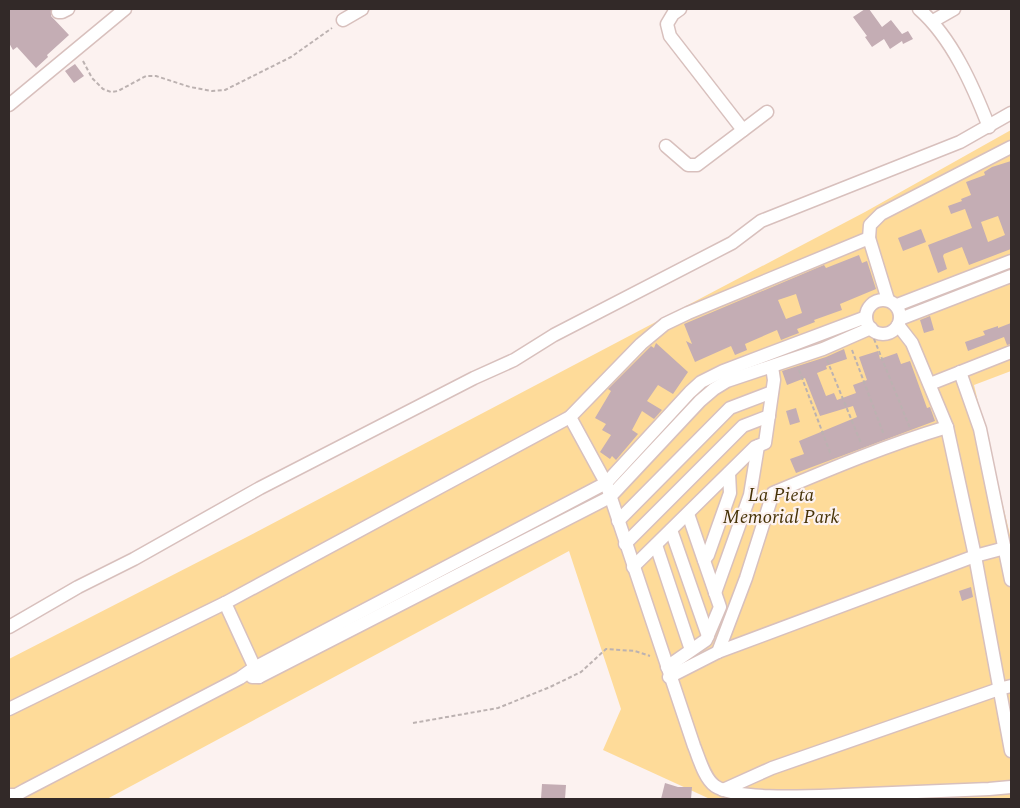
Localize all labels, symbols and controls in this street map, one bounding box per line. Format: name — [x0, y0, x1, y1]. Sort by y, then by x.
park label: La Pieta Memorial Park — [723, 481, 840, 532]

